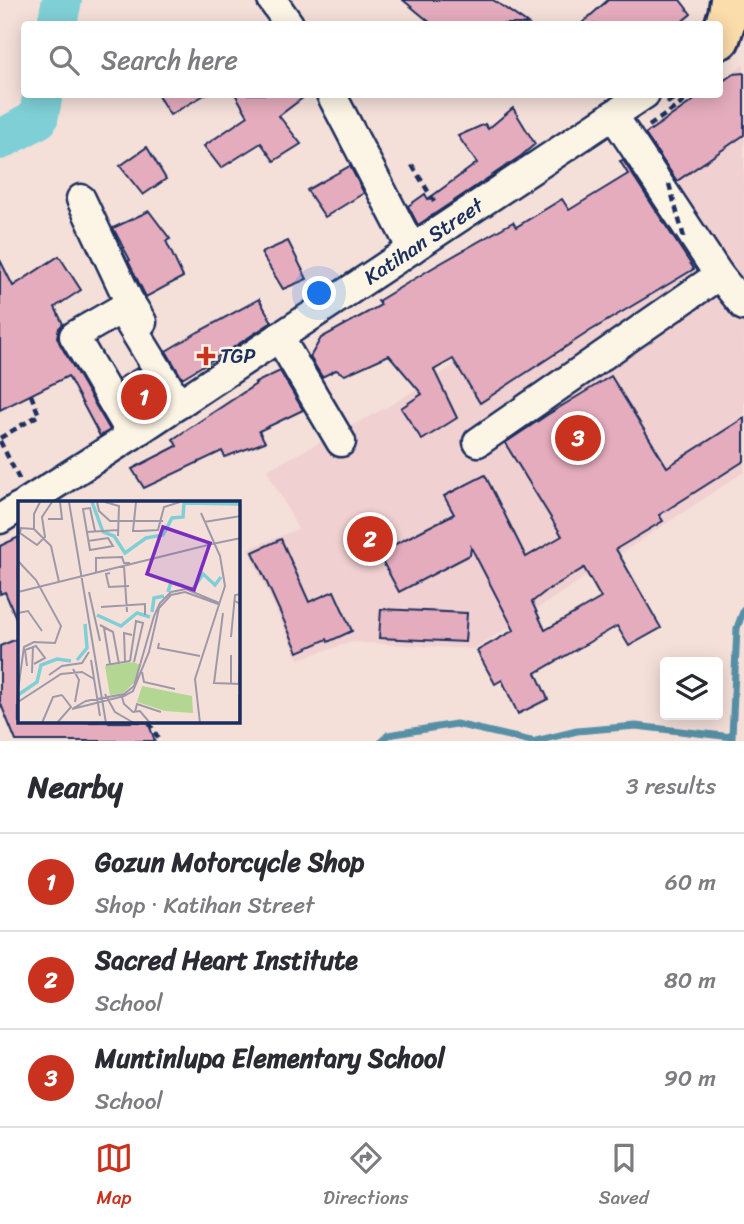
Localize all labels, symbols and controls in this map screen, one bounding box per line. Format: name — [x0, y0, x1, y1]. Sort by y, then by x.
search box — [21, 21, 723, 98]
text: Search here — [101, 37, 238, 83]
icon: search — [45, 41, 83, 79]
street label: Katihan Street — [356, 186, 493, 295]
your location — [302, 276, 336, 310]
place label: TGP — [220, 337, 256, 375]
marker: TGP — [198, 348, 214, 364]
pin: 1 — [121, 371, 167, 423]
pin: 3 — [555, 412, 601, 464]
inset map — [18, 501, 240, 724]
pin: 2 — [347, 513, 393, 565]
map controls — [660, 657, 723, 720]
button: layers — [660, 657, 723, 720]
text: Nearby — [28, 760, 123, 814]
text: 3 results — [626, 766, 716, 807]
text: Gozun Motorcycle Shop — [95, 839, 364, 885]
text: 1 — [46, 862, 56, 903]
text: 60 m — [665, 862, 716, 903]
text: Shop · Katihan Street — [95, 885, 314, 926]
text: Sacred Heart Institute — [95, 937, 358, 983]
text: 2 — [44, 960, 58, 1001]
text: 80 m — [664, 960, 716, 1001]
text: School — [95, 983, 163, 1024]
text: Muntinlupa Elementary School — [95, 1035, 445, 1081]
text: 3 — [45, 1058, 57, 1099]
text: 90 m — [664, 1058, 716, 1099]
text: School — [95, 1081, 163, 1122]
tab: Map — [95, 1139, 133, 1214]
tab: Directions — [323, 1139, 409, 1214]
tab: Saved — [599, 1139, 649, 1214]

